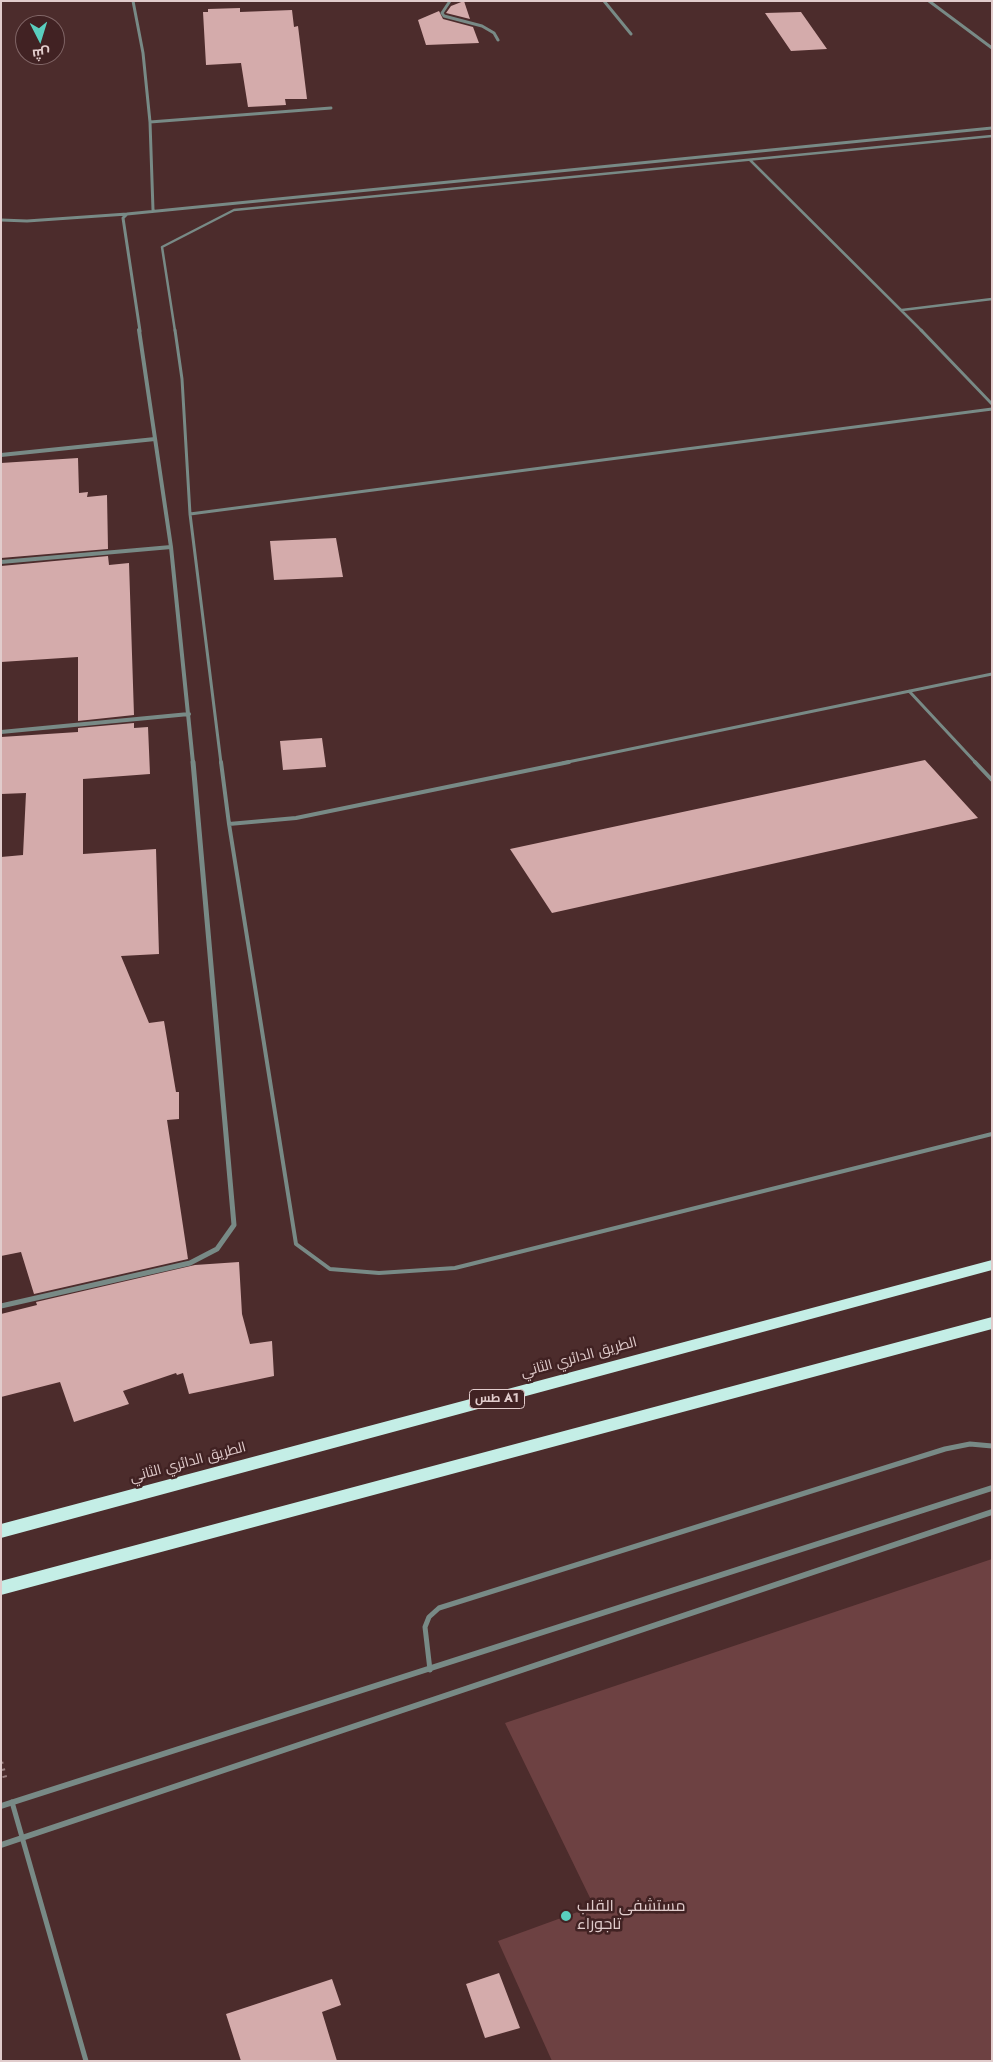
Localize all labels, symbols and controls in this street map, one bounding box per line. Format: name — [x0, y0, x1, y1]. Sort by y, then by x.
north arrow — [15, 15, 65, 65]
text: ش — [31, 43, 51, 65]
street label: الطريق الدائري الثاني — [519, 1334, 639, 1382]
road number: طس A1 — [470, 1390, 524, 1408]
street label: الطريق الدائري الثاني — [128, 1439, 248, 1487]
place label: مستشفى القلب تاجوراء — [577, 1897, 686, 1935]
marker: مستشفى القلب تاجوراء — [559, 1909, 573, 1923]

